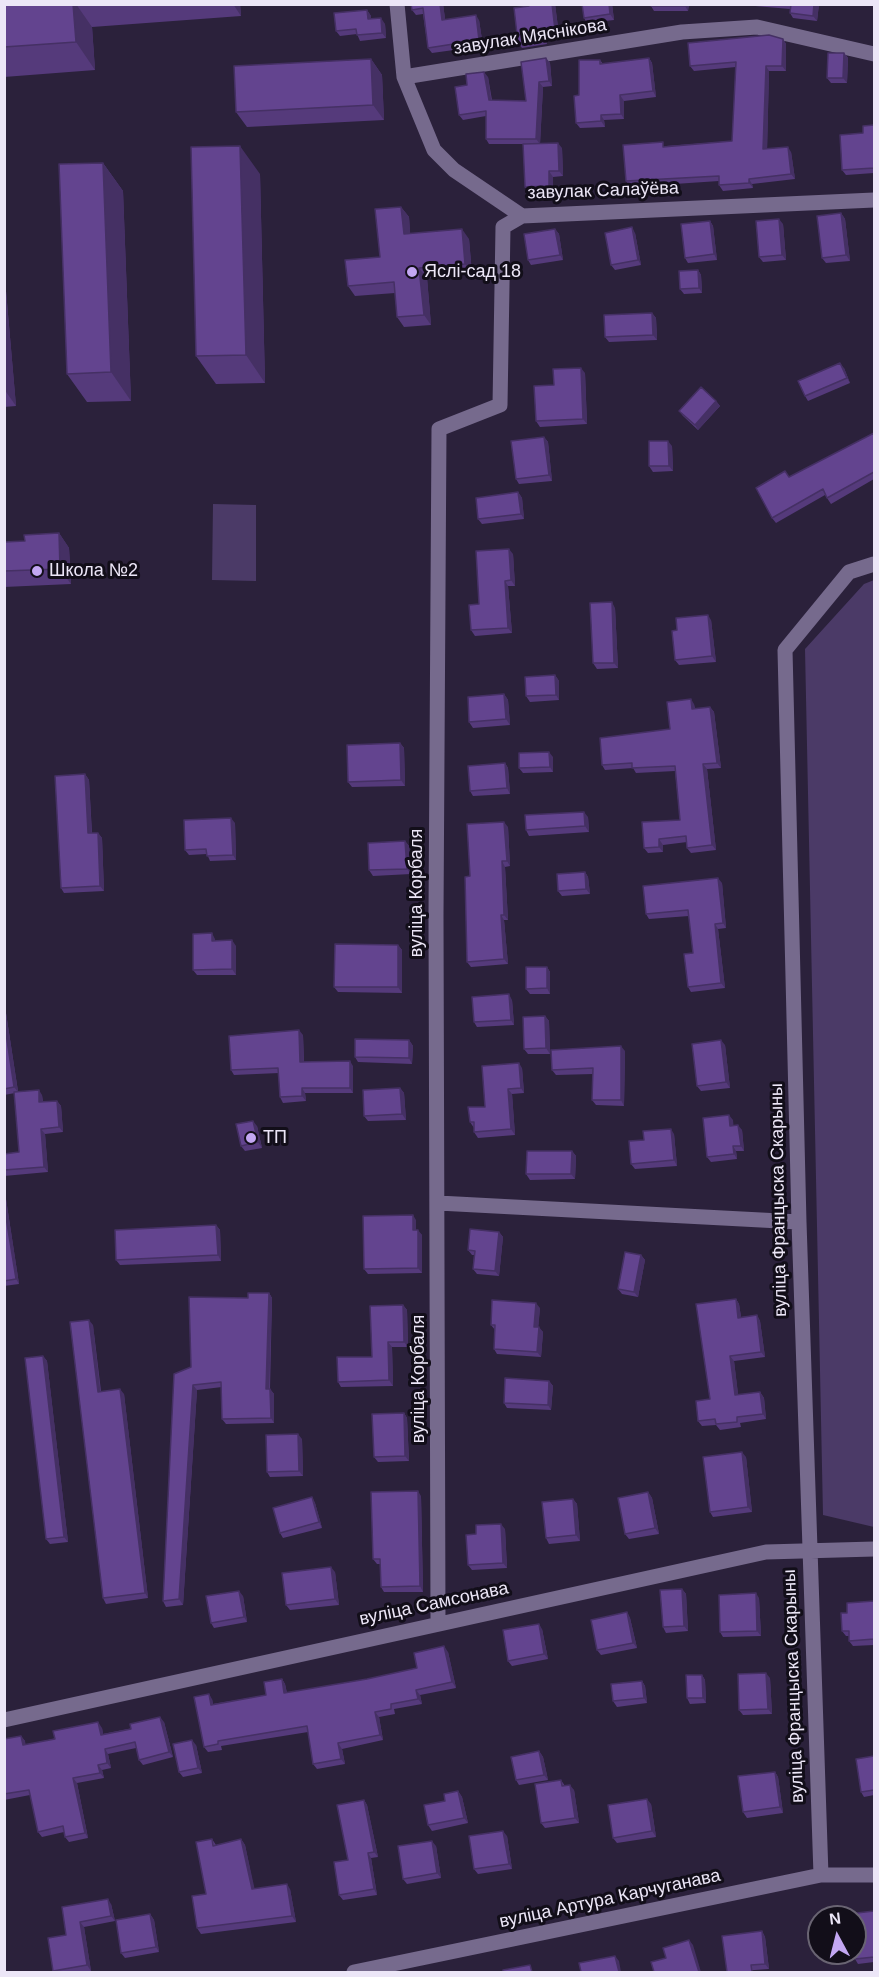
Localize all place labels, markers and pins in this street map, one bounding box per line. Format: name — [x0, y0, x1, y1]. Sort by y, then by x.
place label: Яслі-сад 18 — [424, 261, 521, 283]
marker: Яслі-сад 18 — [405, 265, 419, 279]
place label: Школа №2 — [49, 560, 138, 582]
marker: Школа №2 — [30, 564, 44, 578]
place label: ТП — [263, 1127, 287, 1149]
marker: ТП — [244, 1131, 258, 1145]

